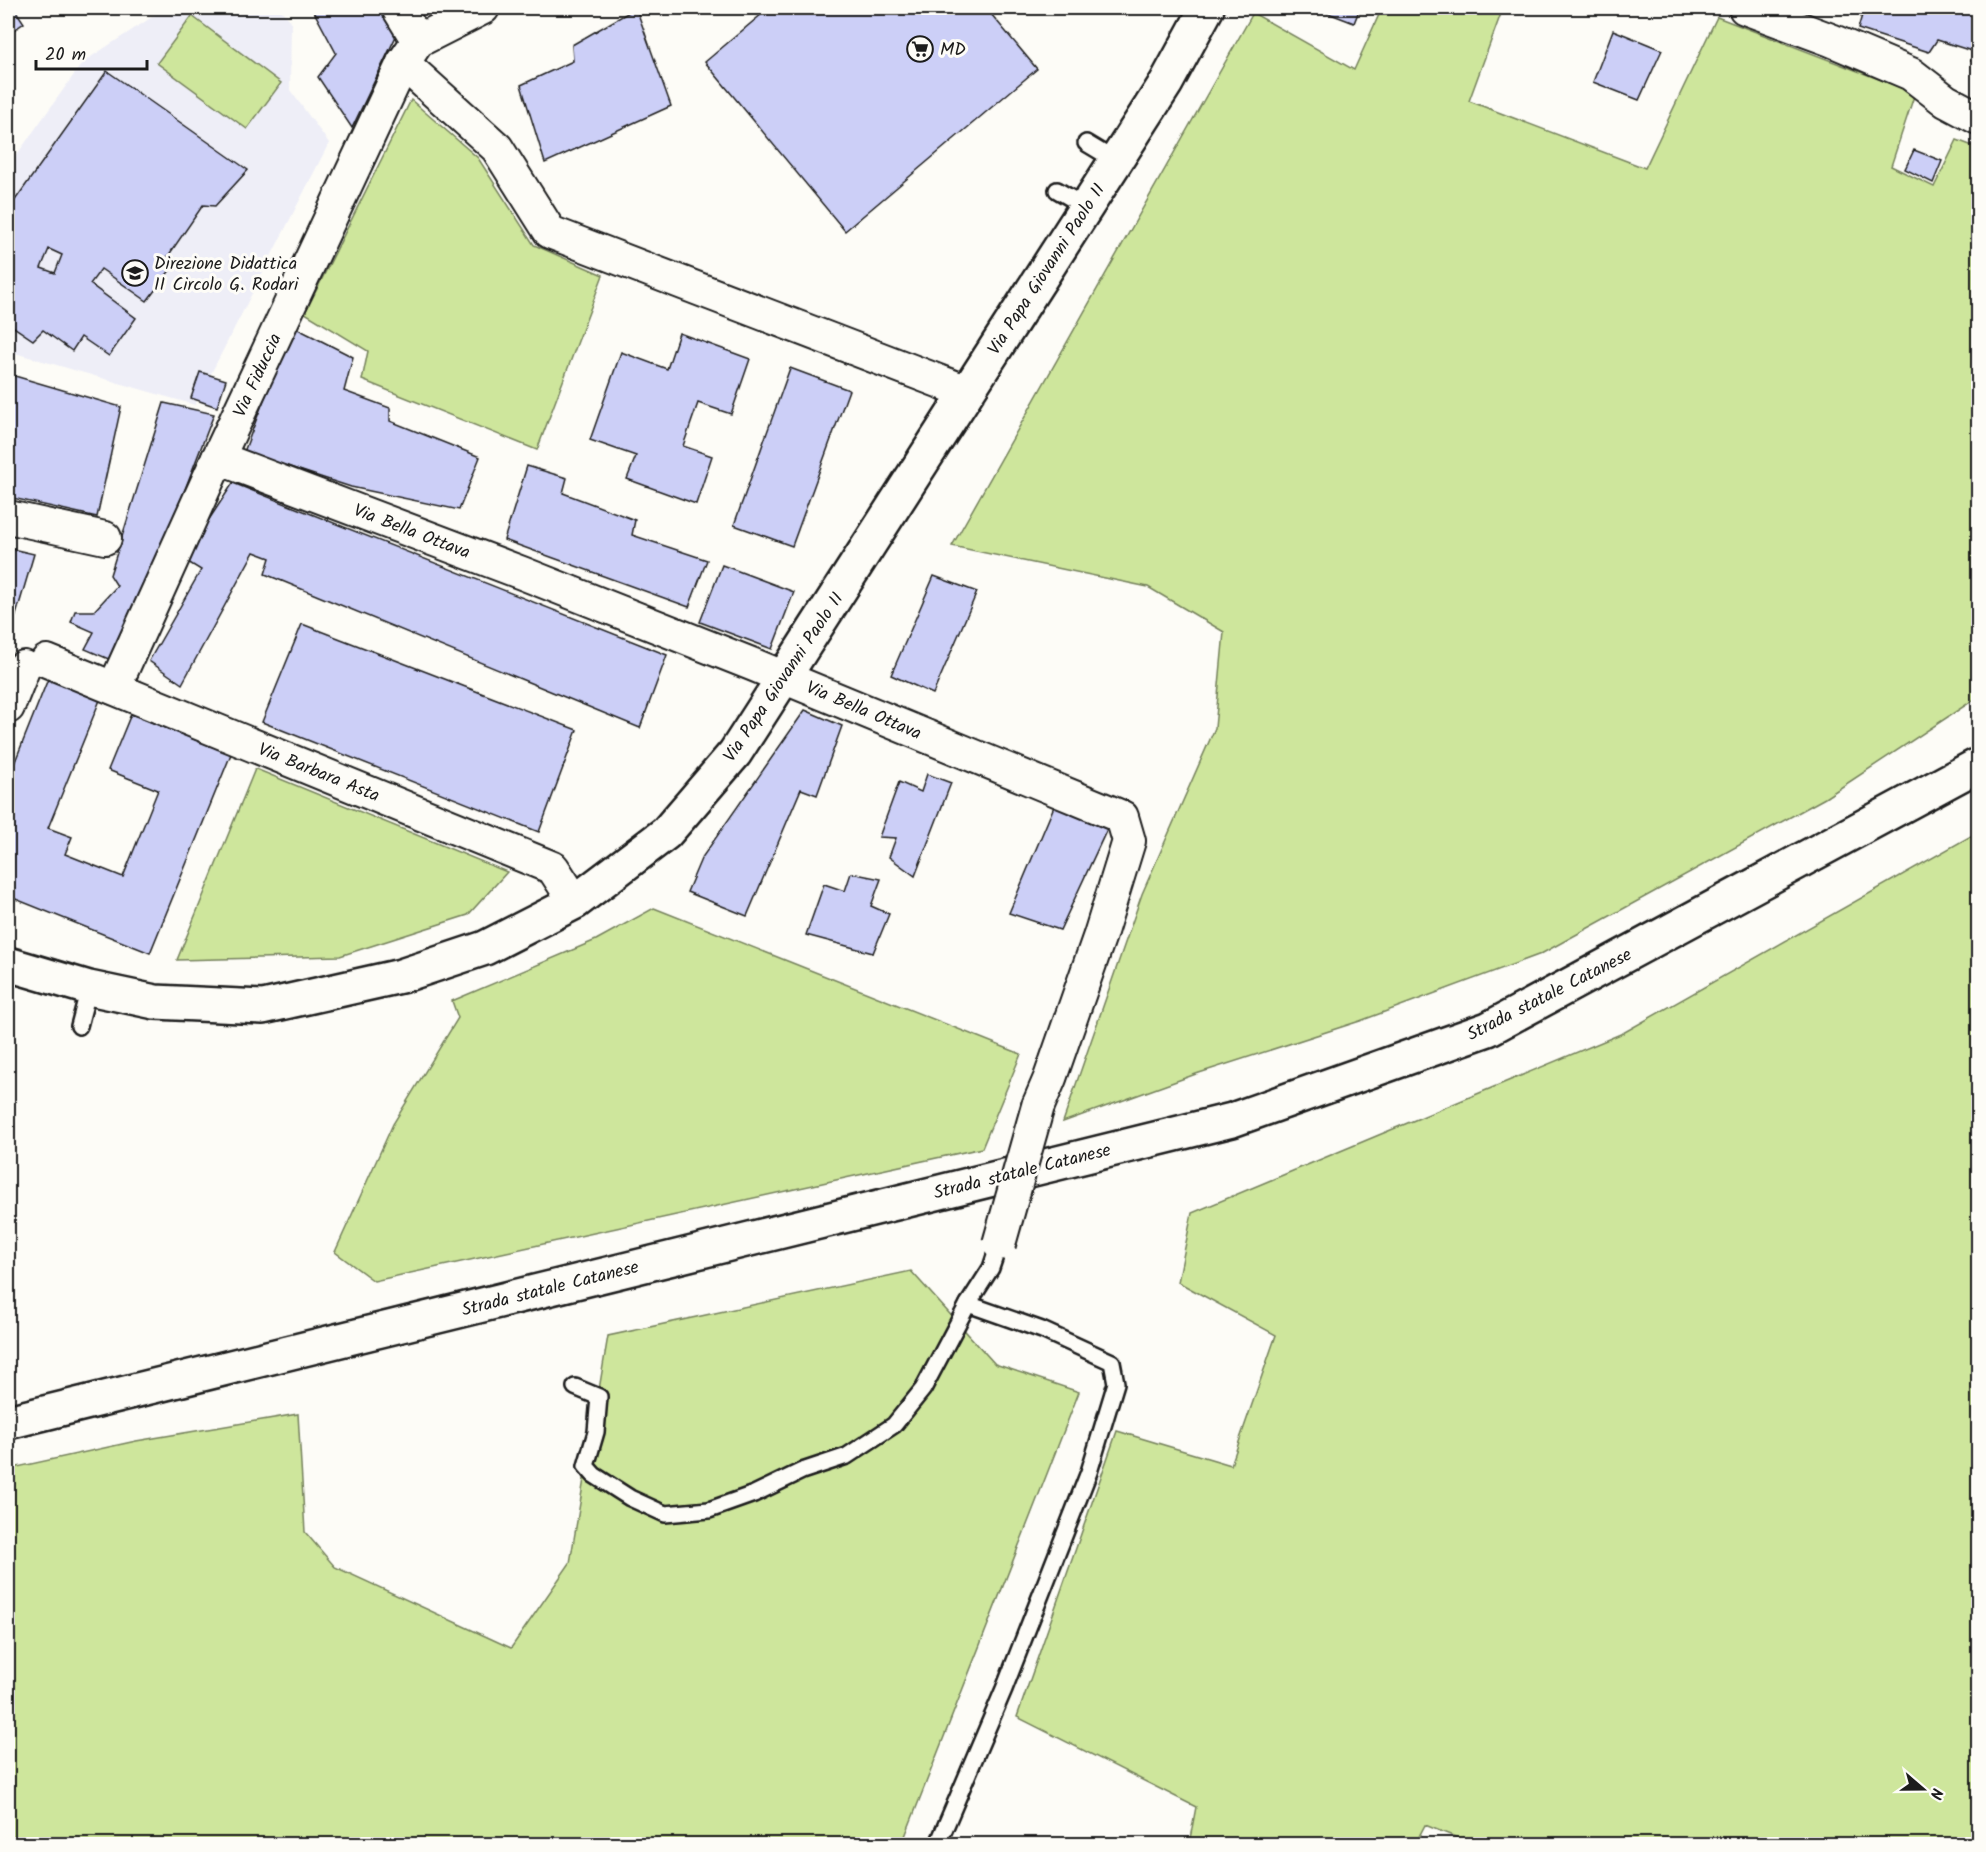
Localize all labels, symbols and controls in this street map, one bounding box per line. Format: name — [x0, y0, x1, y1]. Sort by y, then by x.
scale bar — [36, 33, 147, 71]
supermarket icon: MD — [905, 34, 935, 64]
place label: MD — [940, 36, 966, 65]
text: 20 m — [45, 41, 86, 70]
street label: Via Papa Giovanni Paolo II — [981, 178, 1114, 361]
place label: Direzione Didattica II Circolo G. Rodari — [154, 250, 299, 300]
school or university icon: Direzione Didattica II Circolo G. Rodari — [120, 258, 150, 288]
street label: Via Fiduccia — [226, 329, 290, 422]
street label: Via Bella Ottava — [349, 497, 474, 568]
street label: Via Papa Giovanni Paolo II — [716, 587, 852, 769]
street label: Via Bella Ottava — [801, 674, 926, 749]
street label: Via Barbara Asta — [253, 736, 384, 811]
street label: Strada statale Catanese — [1462, 941, 1637, 1050]
street label: Strada statale Catanese — [931, 1136, 1114, 1209]
street label: Strada statale Catanese — [459, 1253, 642, 1326]
north arrow — [1893, 1759, 1953, 1819]
text: N — [1922, 1785, 1949, 1803]

